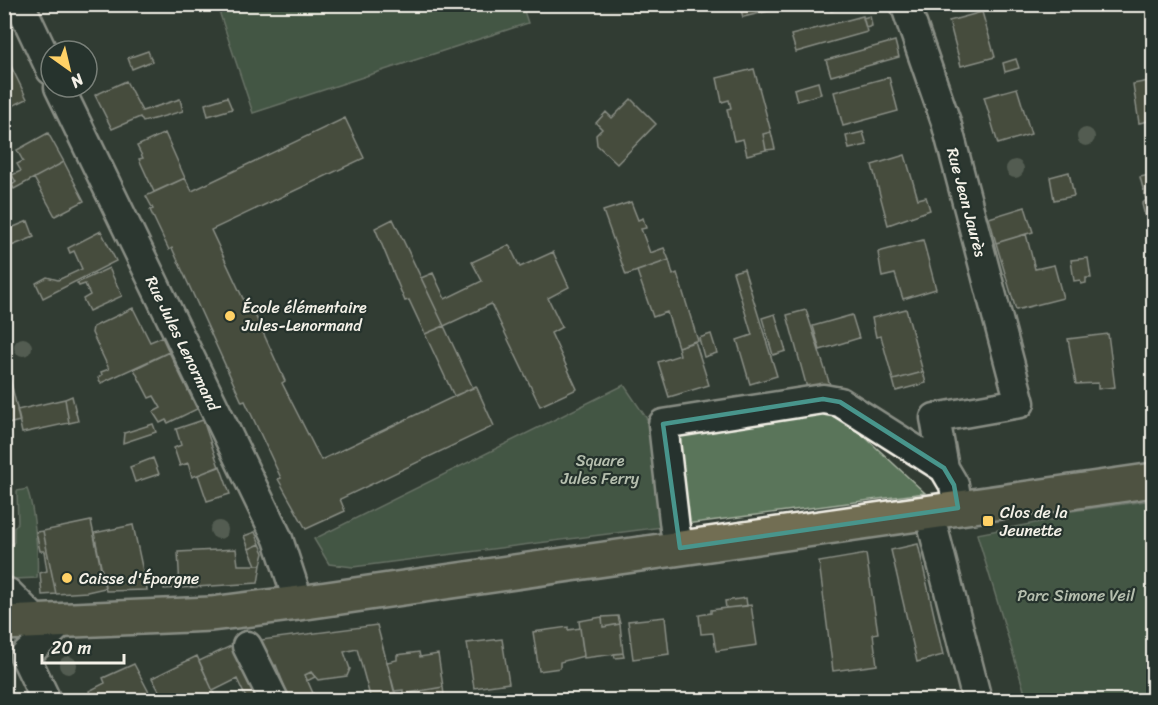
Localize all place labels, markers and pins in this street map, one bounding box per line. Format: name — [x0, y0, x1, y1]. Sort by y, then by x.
place label: École élémentaire Jules-Lenormand — [241, 293, 367, 340]
marker: École élémentaire Jules-Lenormand — [223, 309, 237, 323]
place label: Clos de la Jeunette — [999, 498, 1068, 545]
marker: Clos de la Jeunette — [981, 514, 995, 528]
place label: Caisse d'Épargne — [79, 564, 199, 593]
marker: Caisse d'Épargne — [60, 571, 74, 585]

